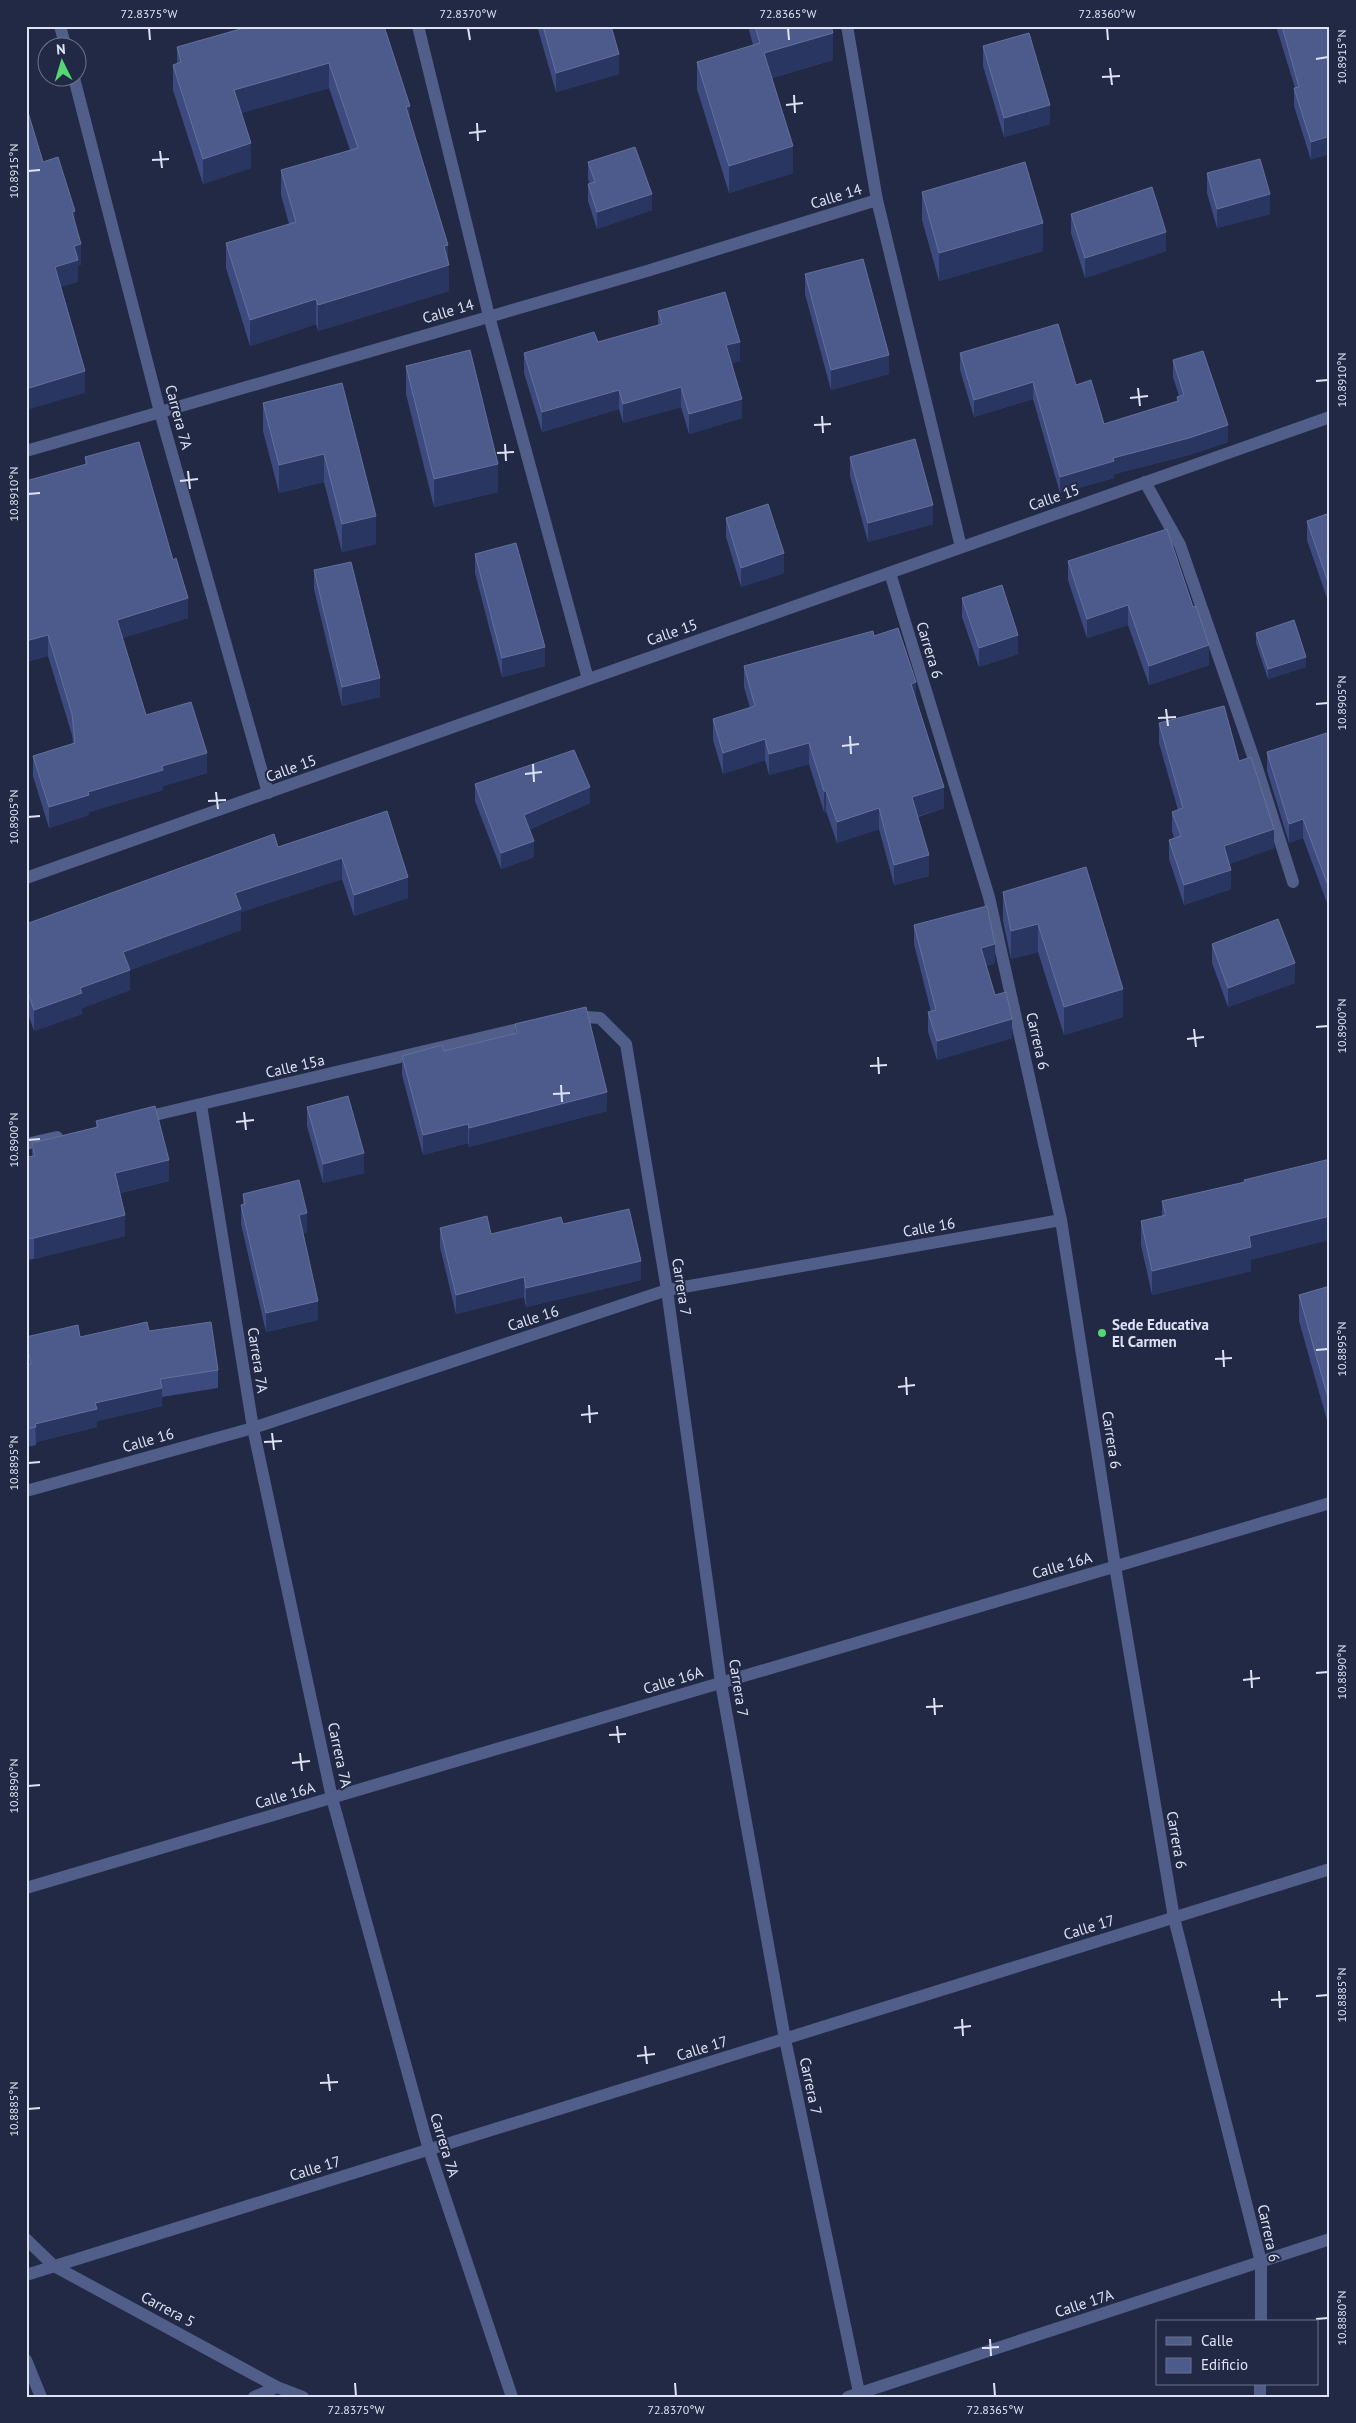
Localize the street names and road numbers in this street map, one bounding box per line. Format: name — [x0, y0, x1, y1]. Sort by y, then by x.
street label: Calle 14 — [808, 179, 864, 213]
street label: Calle 14 — [420, 295, 476, 327]
street label: Carrera 7A — [161, 383, 197, 452]
street label: Calle 15 — [1026, 479, 1082, 515]
street label: Calle 15 — [644, 614, 700, 650]
street label: Carrera 6 — [912, 619, 948, 681]
street label: Calle 15 — [263, 750, 319, 786]
street label: Carrera 6 — [1022, 1010, 1054, 1072]
street label: Calle 15a — [264, 1050, 326, 1082]
street label: Calle 16 — [901, 1213, 957, 1241]
street label: Carrera 7 — [668, 1257, 696, 1317]
street label: Calle 16 — [505, 1301, 561, 1335]
street label: Carrera 7A — [243, 1326, 273, 1394]
street label: Carrera 6 — [1098, 1410, 1126, 1470]
street label: Calle 16 — [120, 1424, 176, 1456]
street label: Calle 16A — [1030, 1547, 1094, 1583]
street label: Carrera 7 — [725, 1658, 753, 1718]
street label: Calle 16A — [641, 1662, 705, 1698]
street label: Carrera 7A — [324, 1721, 356, 1790]
street label: Calle 16A — [253, 1777, 317, 1813]
street label: Carrera 6 — [1163, 1810, 1191, 1870]
street label: Calle 17 — [1061, 1910, 1117, 1944]
street label: Calle 17 — [674, 2031, 730, 2065]
street label: Carrera 7 — [796, 2056, 826, 2116]
street label: Carrera 7A — [426, 2111, 464, 2180]
street label: Calle 17 — [287, 2151, 343, 2185]
street label: Carrera 6 — [1254, 2203, 1284, 2263]
street label: Calle 17A — [1052, 2285, 1116, 2321]
street label: Carrera 5 — [138, 2287, 198, 2331]

